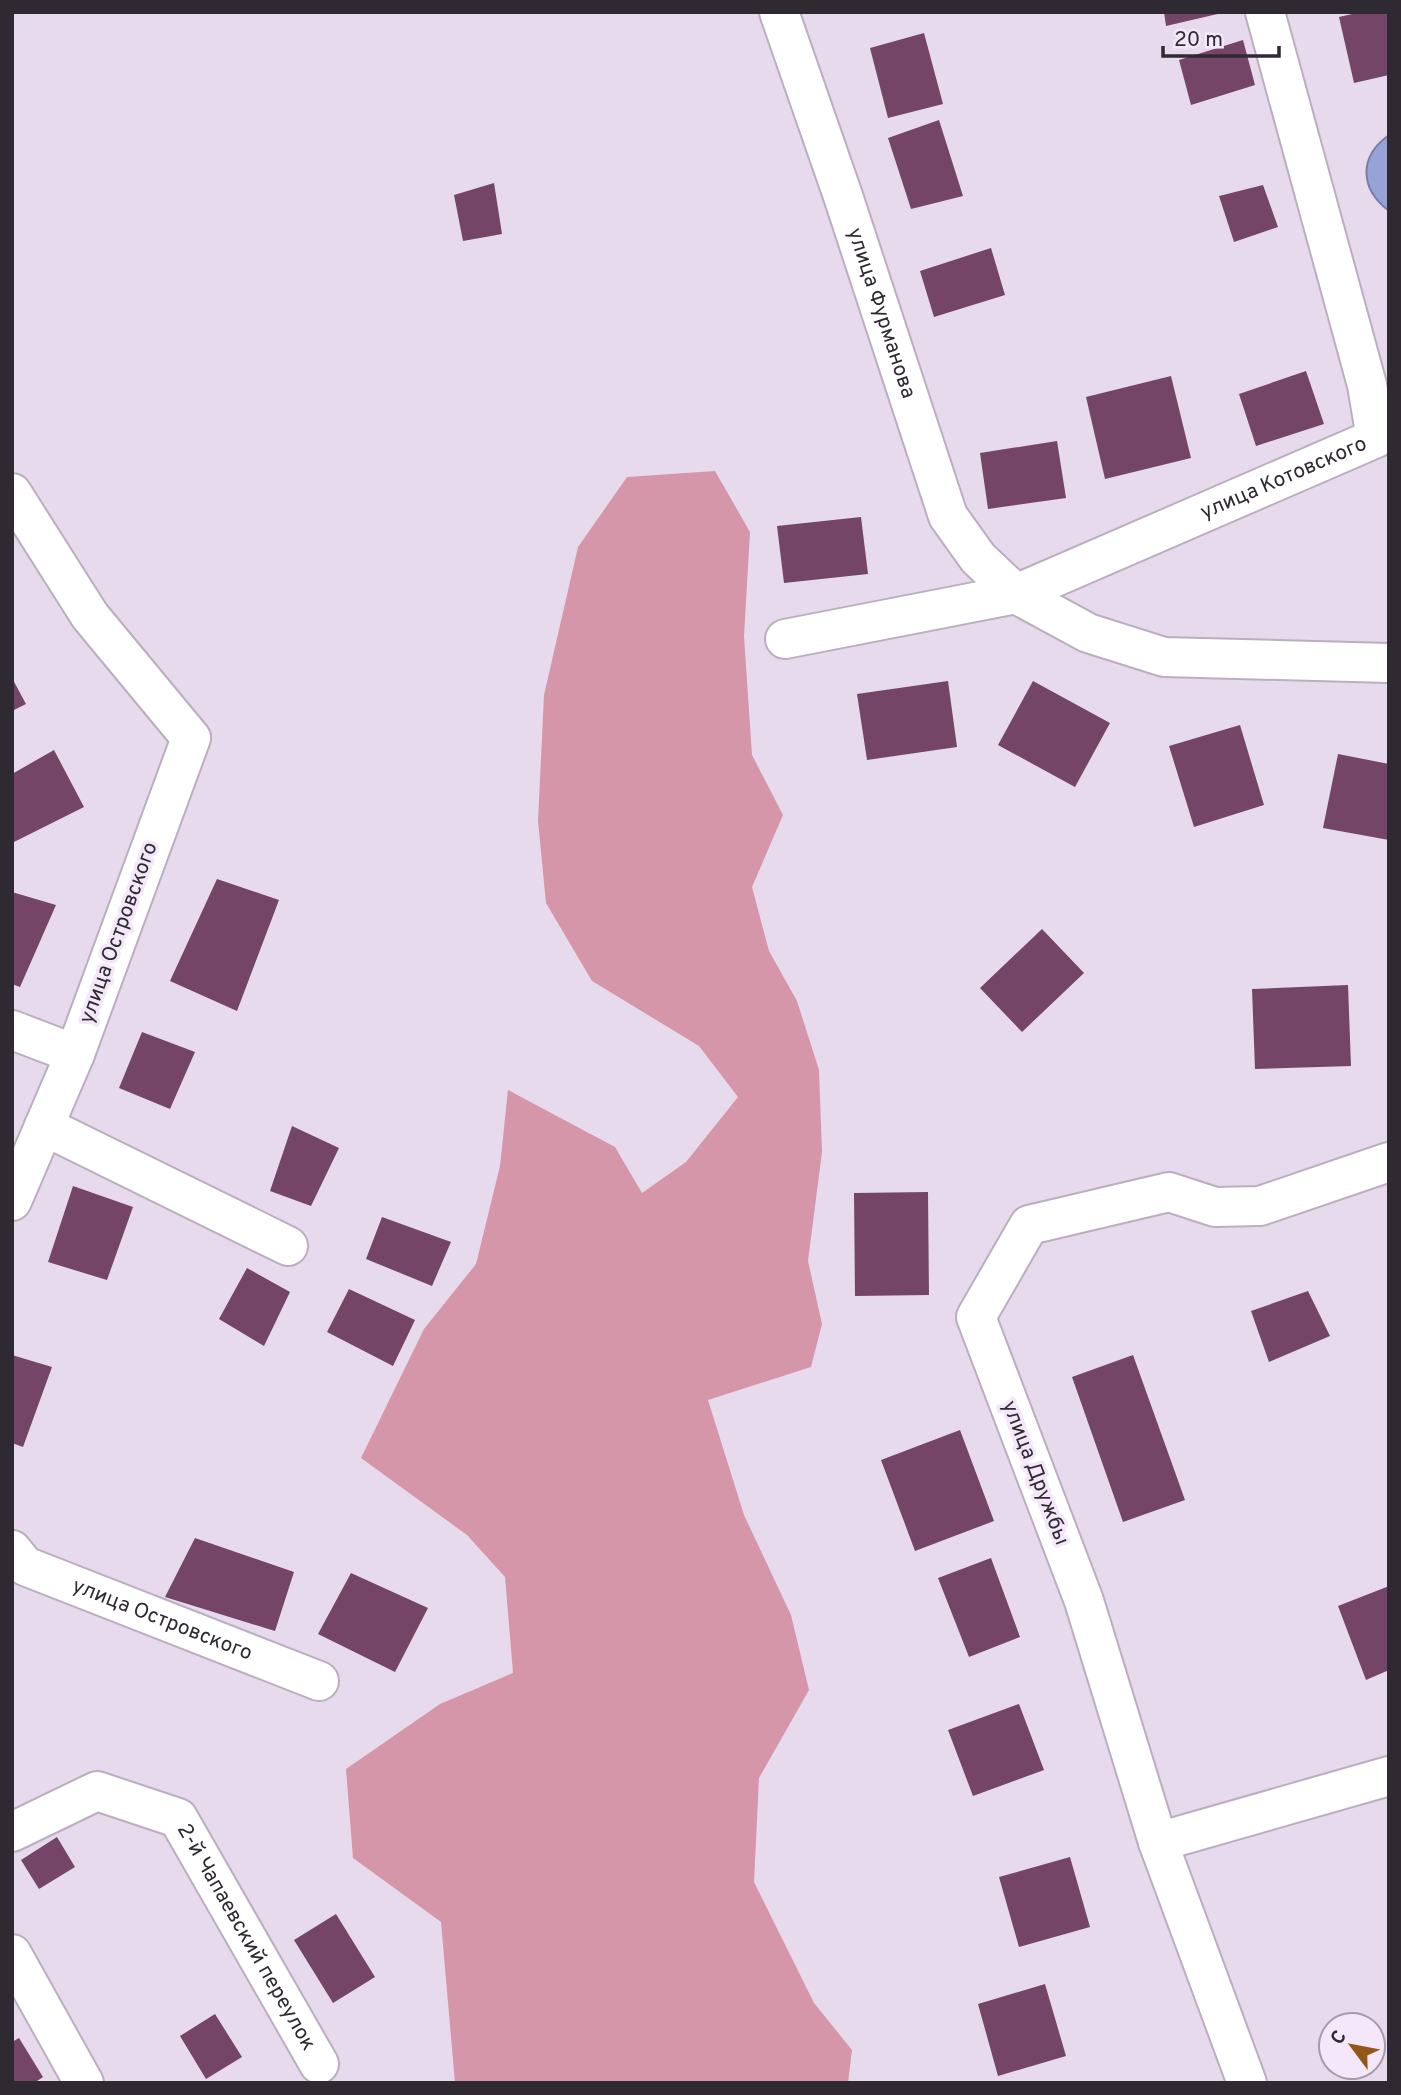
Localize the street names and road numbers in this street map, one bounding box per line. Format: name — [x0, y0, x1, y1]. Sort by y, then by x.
street label: улица Фурманова — [841, 224, 922, 402]
street label: улица Котовского — [1196, 430, 1371, 526]
street label: улица Островского — [74, 838, 164, 1028]
street label: улица Дружбы — [995, 1397, 1075, 1549]
street label: улица Островского — [68, 1572, 256, 1667]
street label: 2-й Чапаевский переулок — [171, 1819, 322, 2055]

